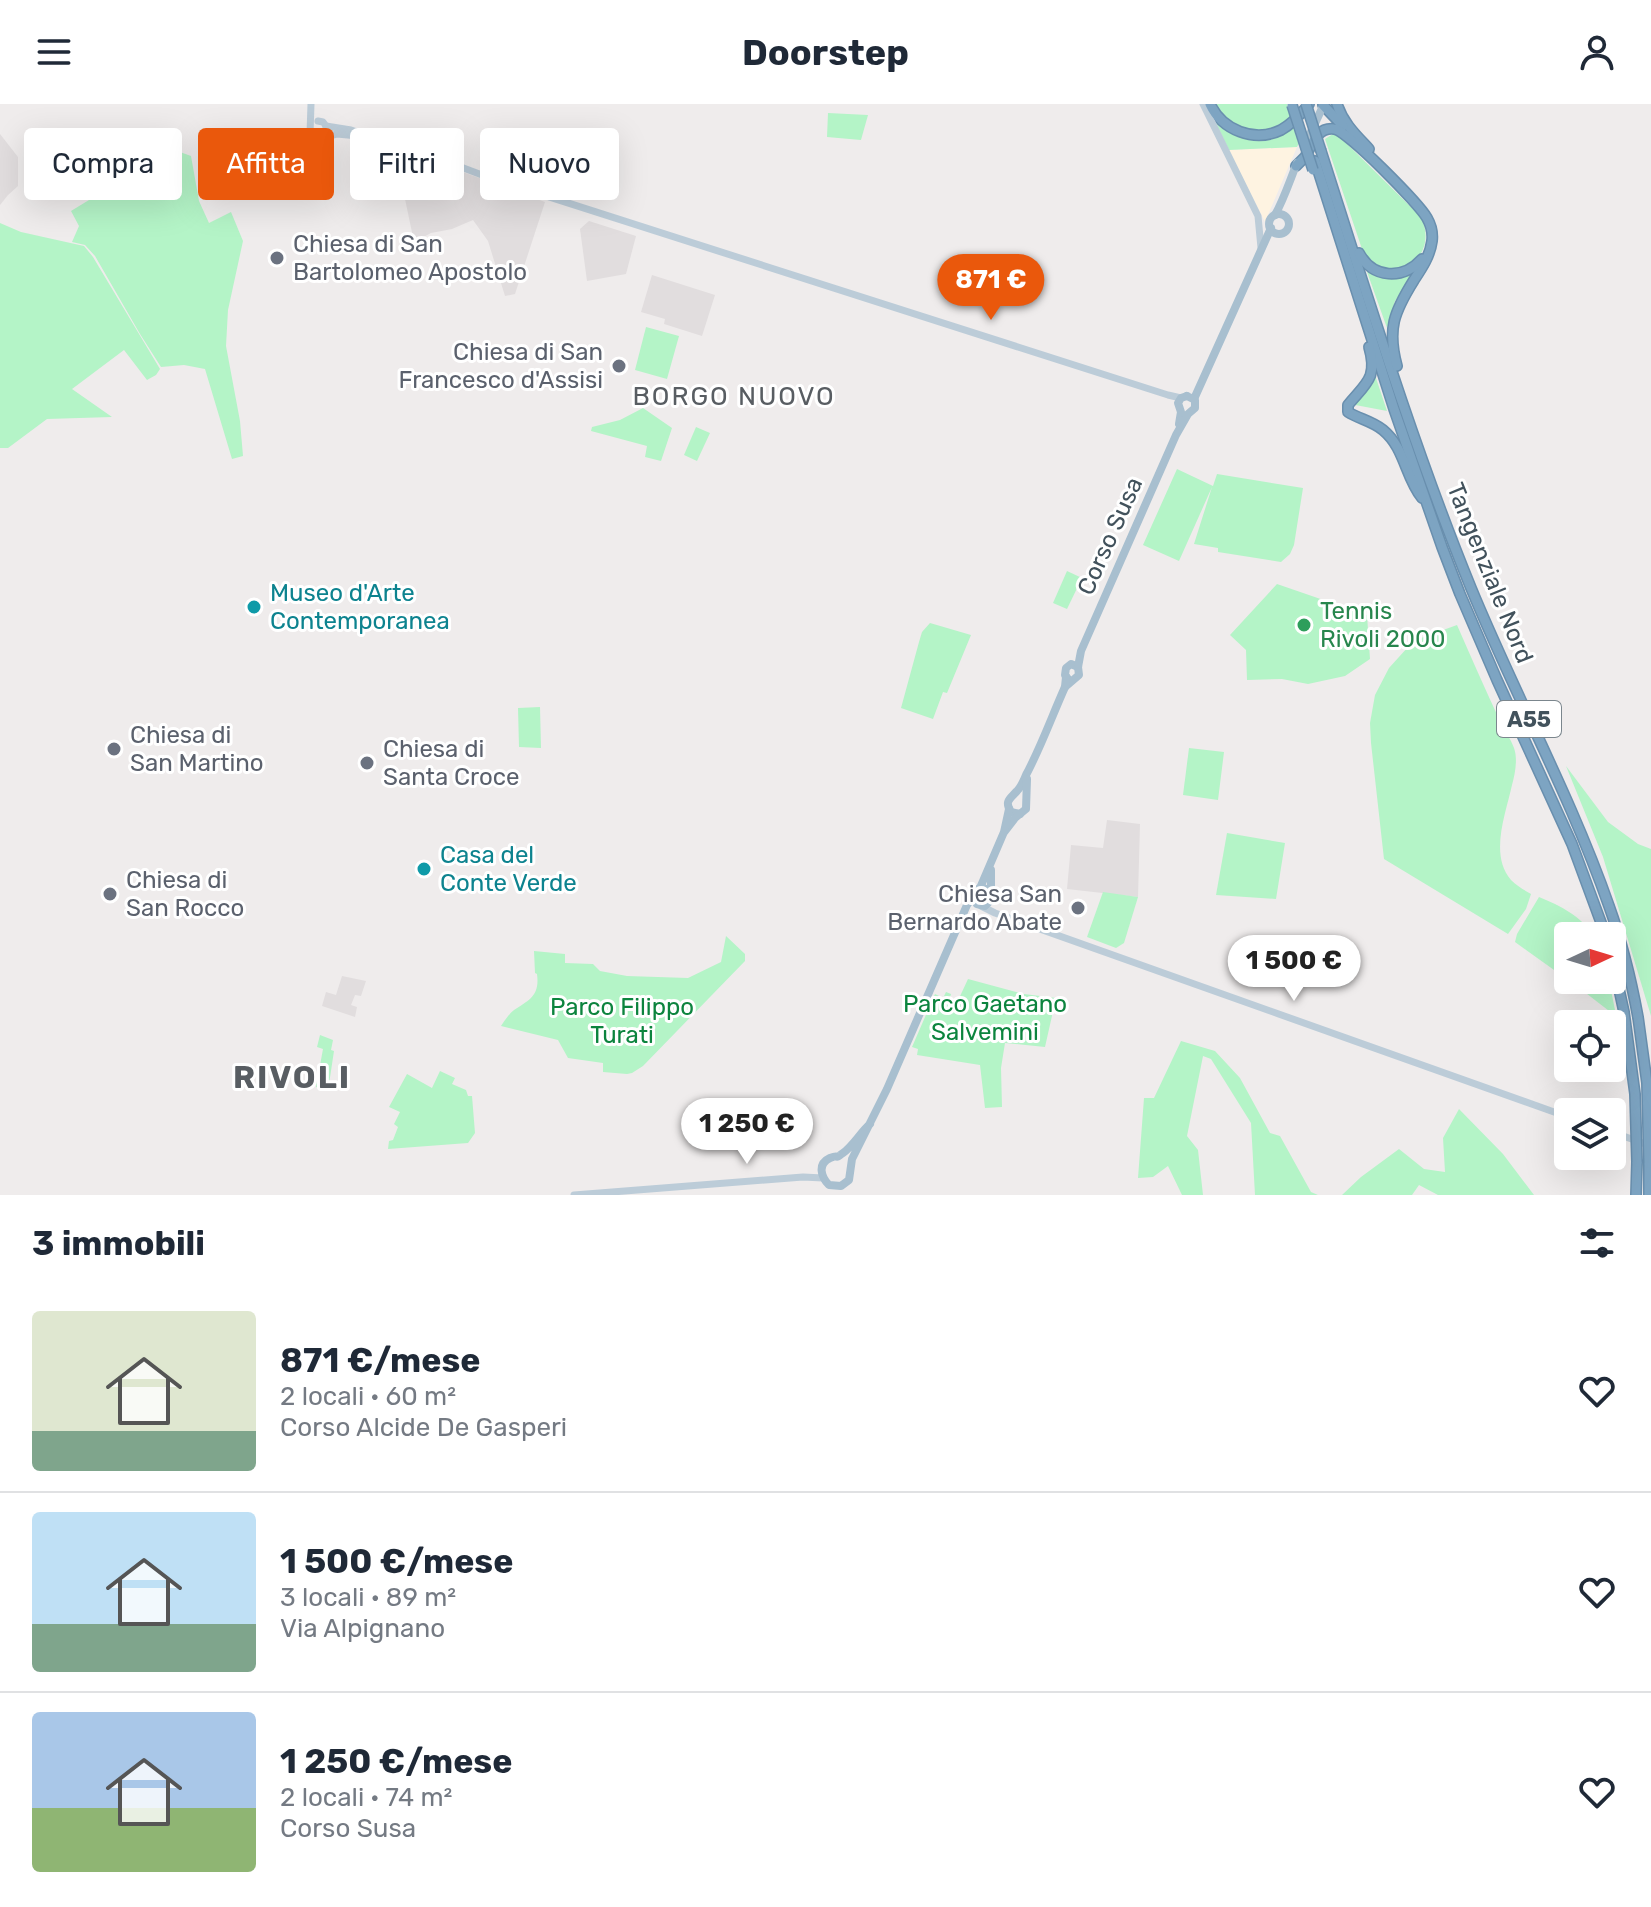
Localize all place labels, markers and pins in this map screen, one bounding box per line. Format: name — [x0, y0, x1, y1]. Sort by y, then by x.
place label: Chiesa di San Bartolomeo Apostolo — [293, 230, 527, 286]
marker: Chiesa di San Bartolomeo Apostolo — [268, 249, 286, 267]
pin: 871 € — [935, 254, 1047, 322]
place label: Chiesa di San Francesco d'Assisi — [398, 338, 603, 394]
marker: Chiesa di San Francesco d'Assisi — [610, 357, 628, 375]
place label: Museo d'Arte Contemporanea — [270, 579, 450, 635]
place label: Tennis Rivoli 2000 — [1320, 597, 1445, 653]
marker: Museo d'Arte Contemporanea — [245, 598, 263, 616]
marker: Tennis Rivoli 2000 — [1295, 616, 1313, 634]
place label: Chiesa di San Martino — [130, 721, 264, 777]
place label: Chiesa di Santa Croce — [383, 735, 519, 791]
marker: Chiesa di San Martino — [105, 740, 123, 758]
marker: Chiesa di Santa Croce — [358, 754, 376, 772]
place label: Casa del Conte Verde — [440, 841, 577, 897]
marker: Casa del Conte Verde — [415, 860, 433, 878]
place label: Chiesa di San Rocco — [126, 866, 244, 922]
place label: Chiesa San Bernardo Abate — [887, 880, 1062, 936]
marker: Chiesa di San Rocco — [101, 885, 119, 903]
marker: Chiesa San Bernardo Abate — [1069, 899, 1087, 917]
pin: 1 500 € — [1220, 935, 1368, 1003]
pin: 1 250 € — [673, 1098, 821, 1166]

